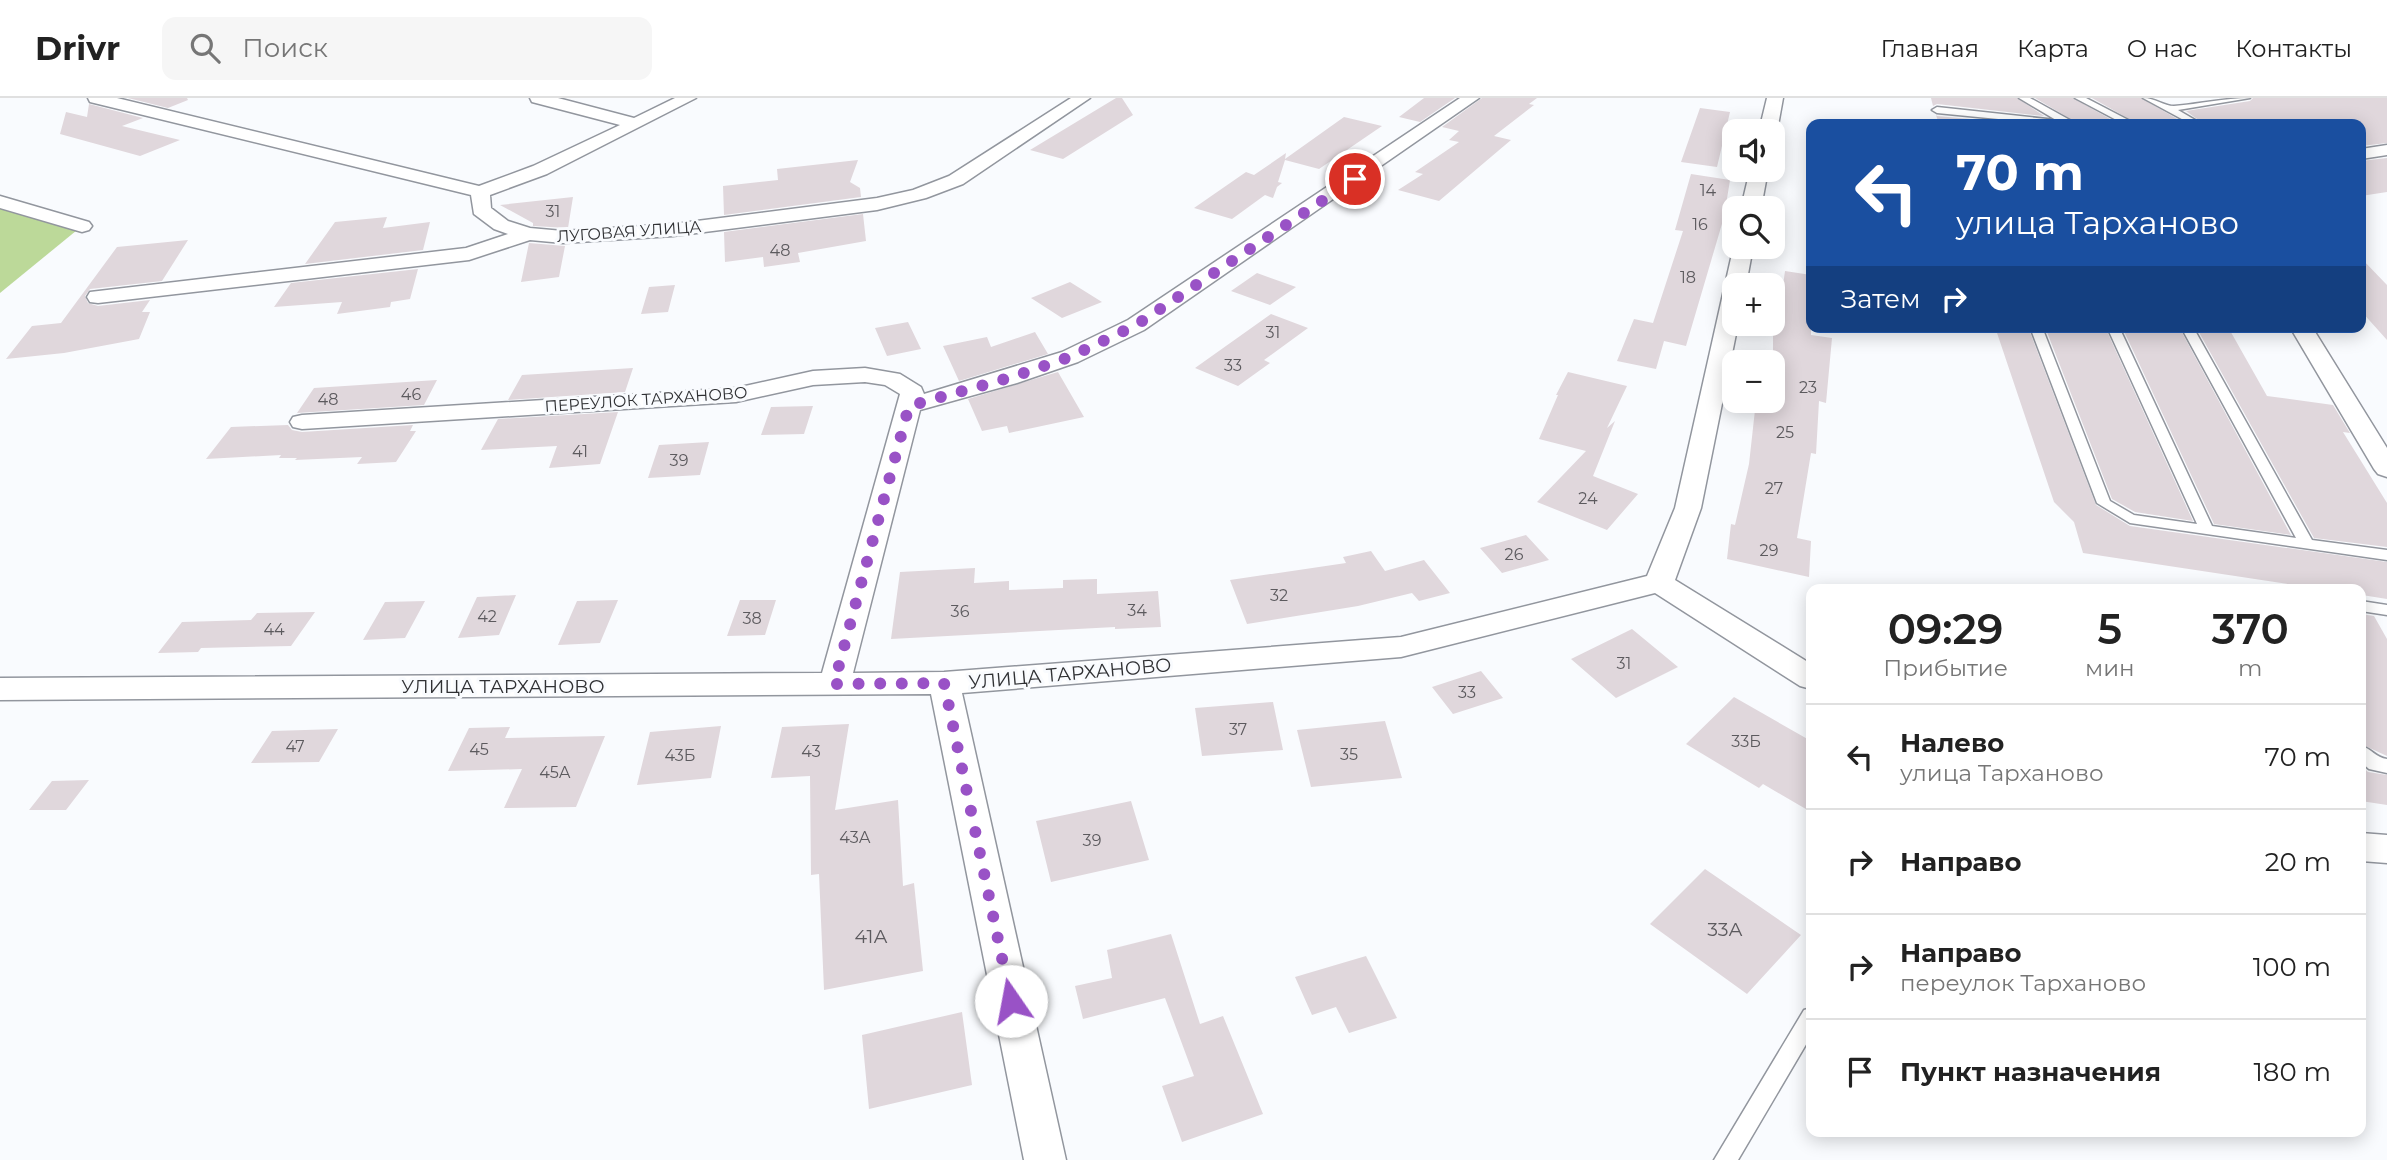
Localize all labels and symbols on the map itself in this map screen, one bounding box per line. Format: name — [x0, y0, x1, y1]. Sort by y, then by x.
pin — [1325, 149, 1385, 209]
house number: 14 — [1700, 181, 1717, 200]
house number: 31 — [546, 202, 560, 221]
house number: 16 — [1692, 215, 1708, 234]
street label: ЛУГОВАЯ УЛИЦА — [556, 217, 702, 246]
house number: 48 — [770, 241, 790, 260]
house number: 18 — [1680, 268, 1696, 287]
house number: 31 — [1266, 323, 1280, 342]
house number: 33 — [1224, 356, 1242, 375]
house number: 23 — [1799, 378, 1817, 397]
street label: ПЕРЕУЛОК ТАРХАНОВО — [544, 383, 748, 416]
house number: 46 — [401, 385, 421, 404]
house number: 48 — [318, 390, 338, 409]
house number: 25 — [1776, 423, 1794, 442]
house number: 41 — [572, 442, 588, 461]
house number: 39 — [670, 451, 688, 470]
house number: 27 — [1765, 479, 1783, 498]
house number: 24 — [1578, 489, 1598, 508]
house number: 29 — [1760, 541, 1778, 560]
house number: 26 — [1505, 545, 1524, 564]
house number: 32 — [1270, 586, 1288, 605]
house number: 34 — [1127, 601, 1147, 620]
house number: 36 — [951, 602, 970, 621]
house number: 42 — [477, 607, 497, 626]
house number: 38 — [742, 609, 762, 628]
house number: 44 — [263, 620, 285, 639]
street label: УЛИЦА ТАРХАНОВО — [968, 653, 1172, 694]
house number: 31 — [1617, 654, 1631, 673]
street label: УЛИЦА ТАРХАНОВО — [401, 675, 605, 698]
house number: 33 — [1458, 683, 1476, 702]
house number: 37 — [1229, 720, 1247, 739]
house number: 33Б — [1731, 732, 1761, 751]
house number: 47 — [285, 737, 305, 756]
house number: 45 — [469, 740, 489, 759]
house number: 43 — [801, 742, 821, 761]
house number: 35 — [1340, 745, 1358, 764]
house number: 43Б — [665, 746, 695, 765]
house number: 45А — [539, 763, 571, 782]
house number: 43А — [839, 828, 871, 847]
house number: 39 — [1083, 831, 1101, 850]
house number: 33А — [1707, 918, 1743, 941]
house number: 41А — [854, 925, 888, 948]
position arrow — [974, 964, 1048, 1038]

